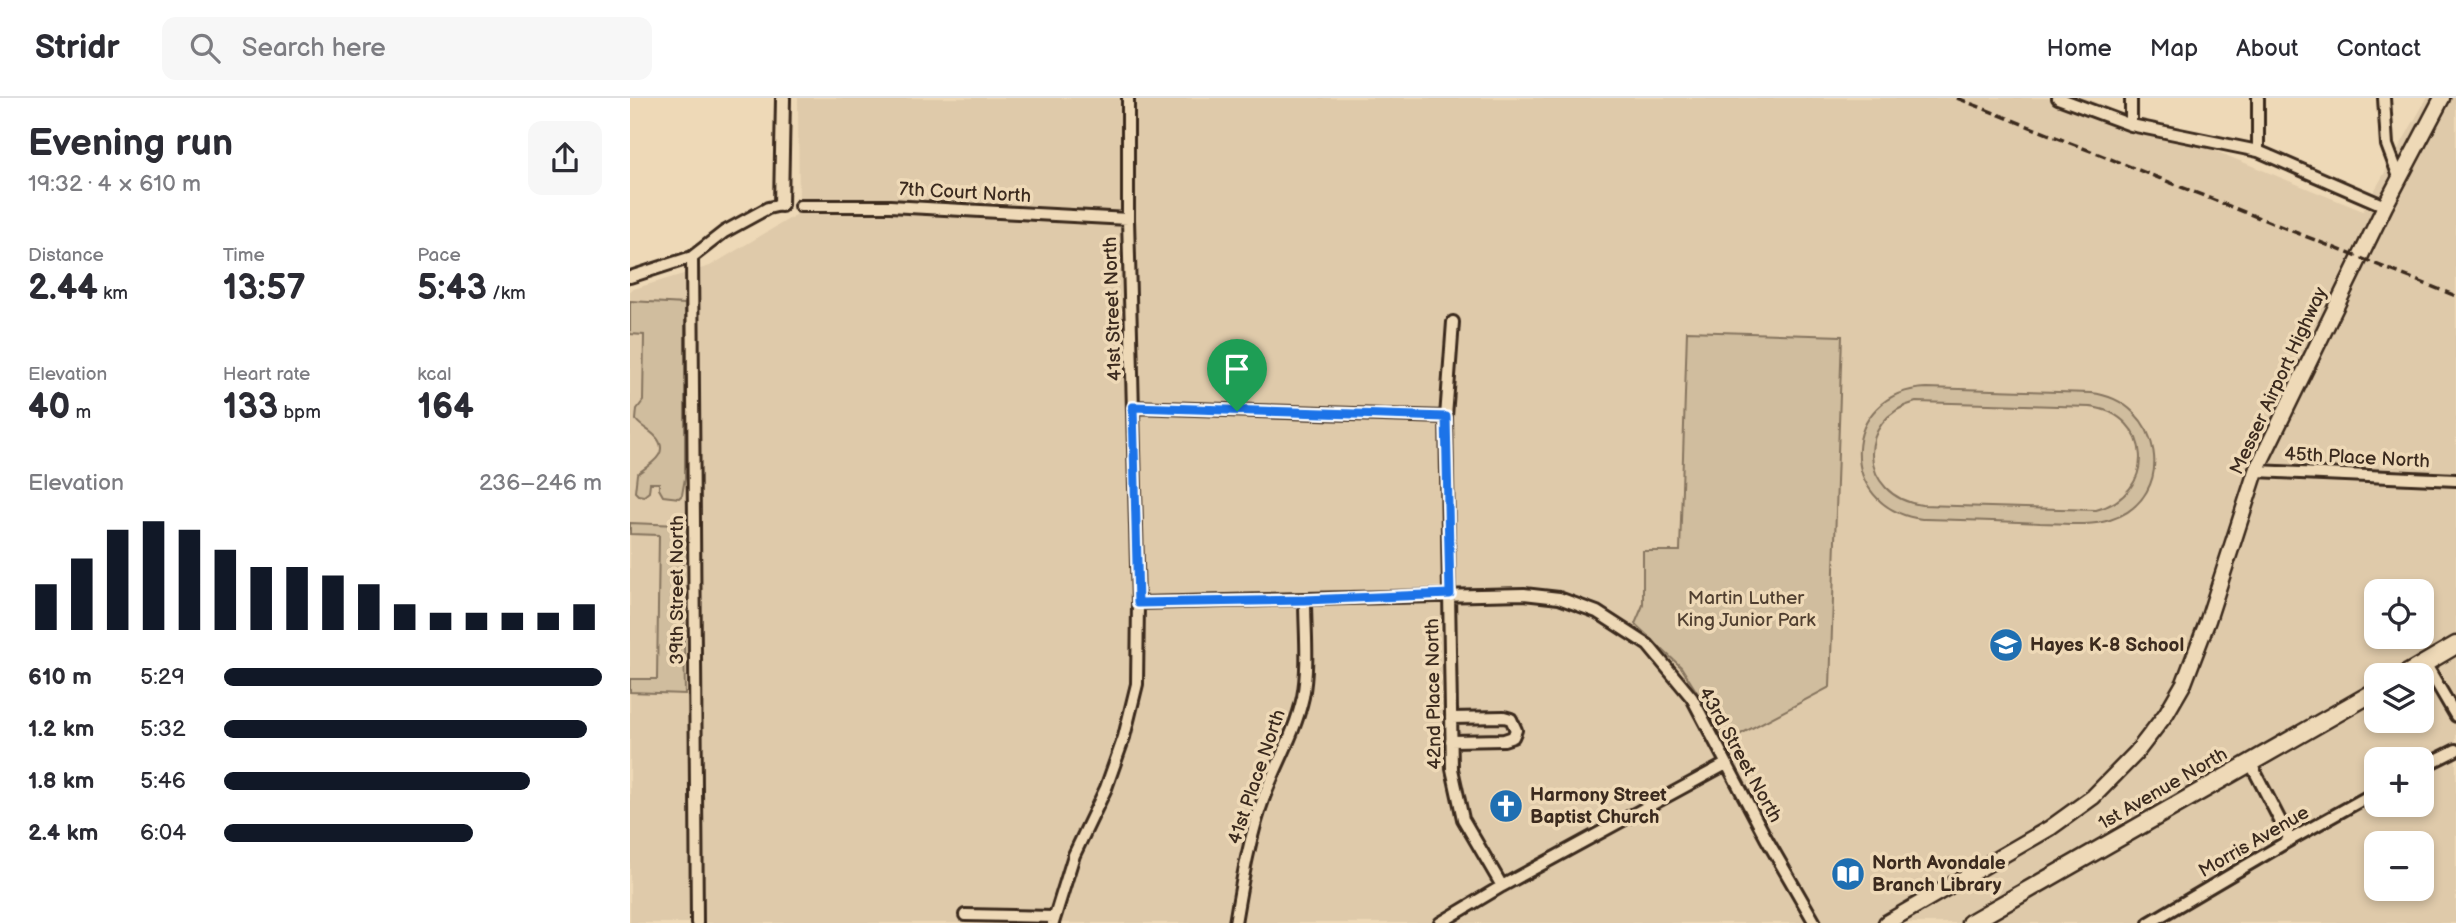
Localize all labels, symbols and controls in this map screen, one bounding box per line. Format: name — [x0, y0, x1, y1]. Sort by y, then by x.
search box — [162, 17, 652, 80]
text: Stridr — [35, 28, 120, 68]
icon: search — [186, 29, 224, 67]
text: Search here — [242, 33, 386, 64]
text: Home — [2047, 34, 2112, 63]
text: Map — [2150, 34, 2198, 63]
text: About — [2236, 34, 2298, 63]
text: Contact — [2336, 34, 2421, 63]
text: Evening run — [28, 121, 233, 166]
button: share — [528, 121, 602, 195]
text: 19:32 · 4 × 610 m — [28, 170, 201, 198]
street label: 7th Court North — [898, 178, 1032, 208]
street label: 41st Street North — [1099, 236, 1127, 382]
text: Distance — [28, 244, 104, 267]
text: Time — [223, 244, 265, 267]
text: Pace — [417, 244, 461, 267]
text: 2.44 — [28, 267, 98, 310]
text: 13:57 — [223, 267, 306, 310]
text: 5:43 — [417, 267, 487, 310]
text: km — [98, 282, 128, 305]
text: /km — [487, 282, 526, 305]
street label: Messer Airport Highway — [2225, 283, 2333, 478]
pin — [1207, 339, 1267, 411]
icon: arrive — [1218, 350, 1256, 388]
text: Elevation — [28, 363, 107, 386]
text: Heart rate — [223, 363, 310, 386]
text: kcal — [417, 363, 451, 386]
text: 40 — [28, 386, 70, 429]
text: 133 — [223, 386, 278, 429]
text: 164 — [417, 386, 474, 429]
text: m — [70, 401, 91, 424]
text: bpm — [278, 401, 321, 424]
street label: 45th Place North — [2284, 443, 2430, 473]
text: Elevation — [28, 469, 124, 497]
text: 236–246 m — [479, 469, 602, 497]
street label: 39th Street North — [666, 515, 689, 665]
map controls — [2364, 579, 2434, 901]
button: locate — [2364, 579, 2434, 649]
park label: Martin Luther King Junior Park — [1676, 587, 1816, 632]
street label: 42nd Place North — [1421, 618, 1447, 770]
school or university icon: Hayes K-8 School — [1987, 626, 2025, 664]
place label: Hayes K-8 School — [2030, 634, 2184, 657]
text: 610 m — [28, 663, 92, 691]
text: 5:29 — [140, 663, 185, 691]
button: layers — [2364, 663, 2434, 733]
street label: 43rd Street North — [1693, 683, 1787, 827]
street label: 41st Place North — [1223, 707, 1291, 847]
text: 1.2 km — [28, 715, 94, 743]
text: 5:32 — [140, 715, 186, 743]
street label: 1st Avenue North — [2094, 743, 2232, 835]
button: + — [2364, 747, 2434, 817]
text: 1.8 km — [28, 767, 94, 795]
text: 5:46 — [140, 767, 186, 795]
place label: Harmony Street Baptist Church — [1530, 784, 1667, 829]
church icon: Harmony Street Baptist Church — [1487, 787, 1525, 825]
street label: Morris Avenue — [2195, 801, 2313, 883]
text: 2.4 km — [28, 819, 98, 847]
text: 6:04 — [140, 819, 186, 847]
button: − — [2364, 831, 2434, 901]
place label: North Avondale Branch Library — [1872, 852, 2006, 897]
library icon: North Avondale Branch Library — [1829, 855, 1867, 893]

